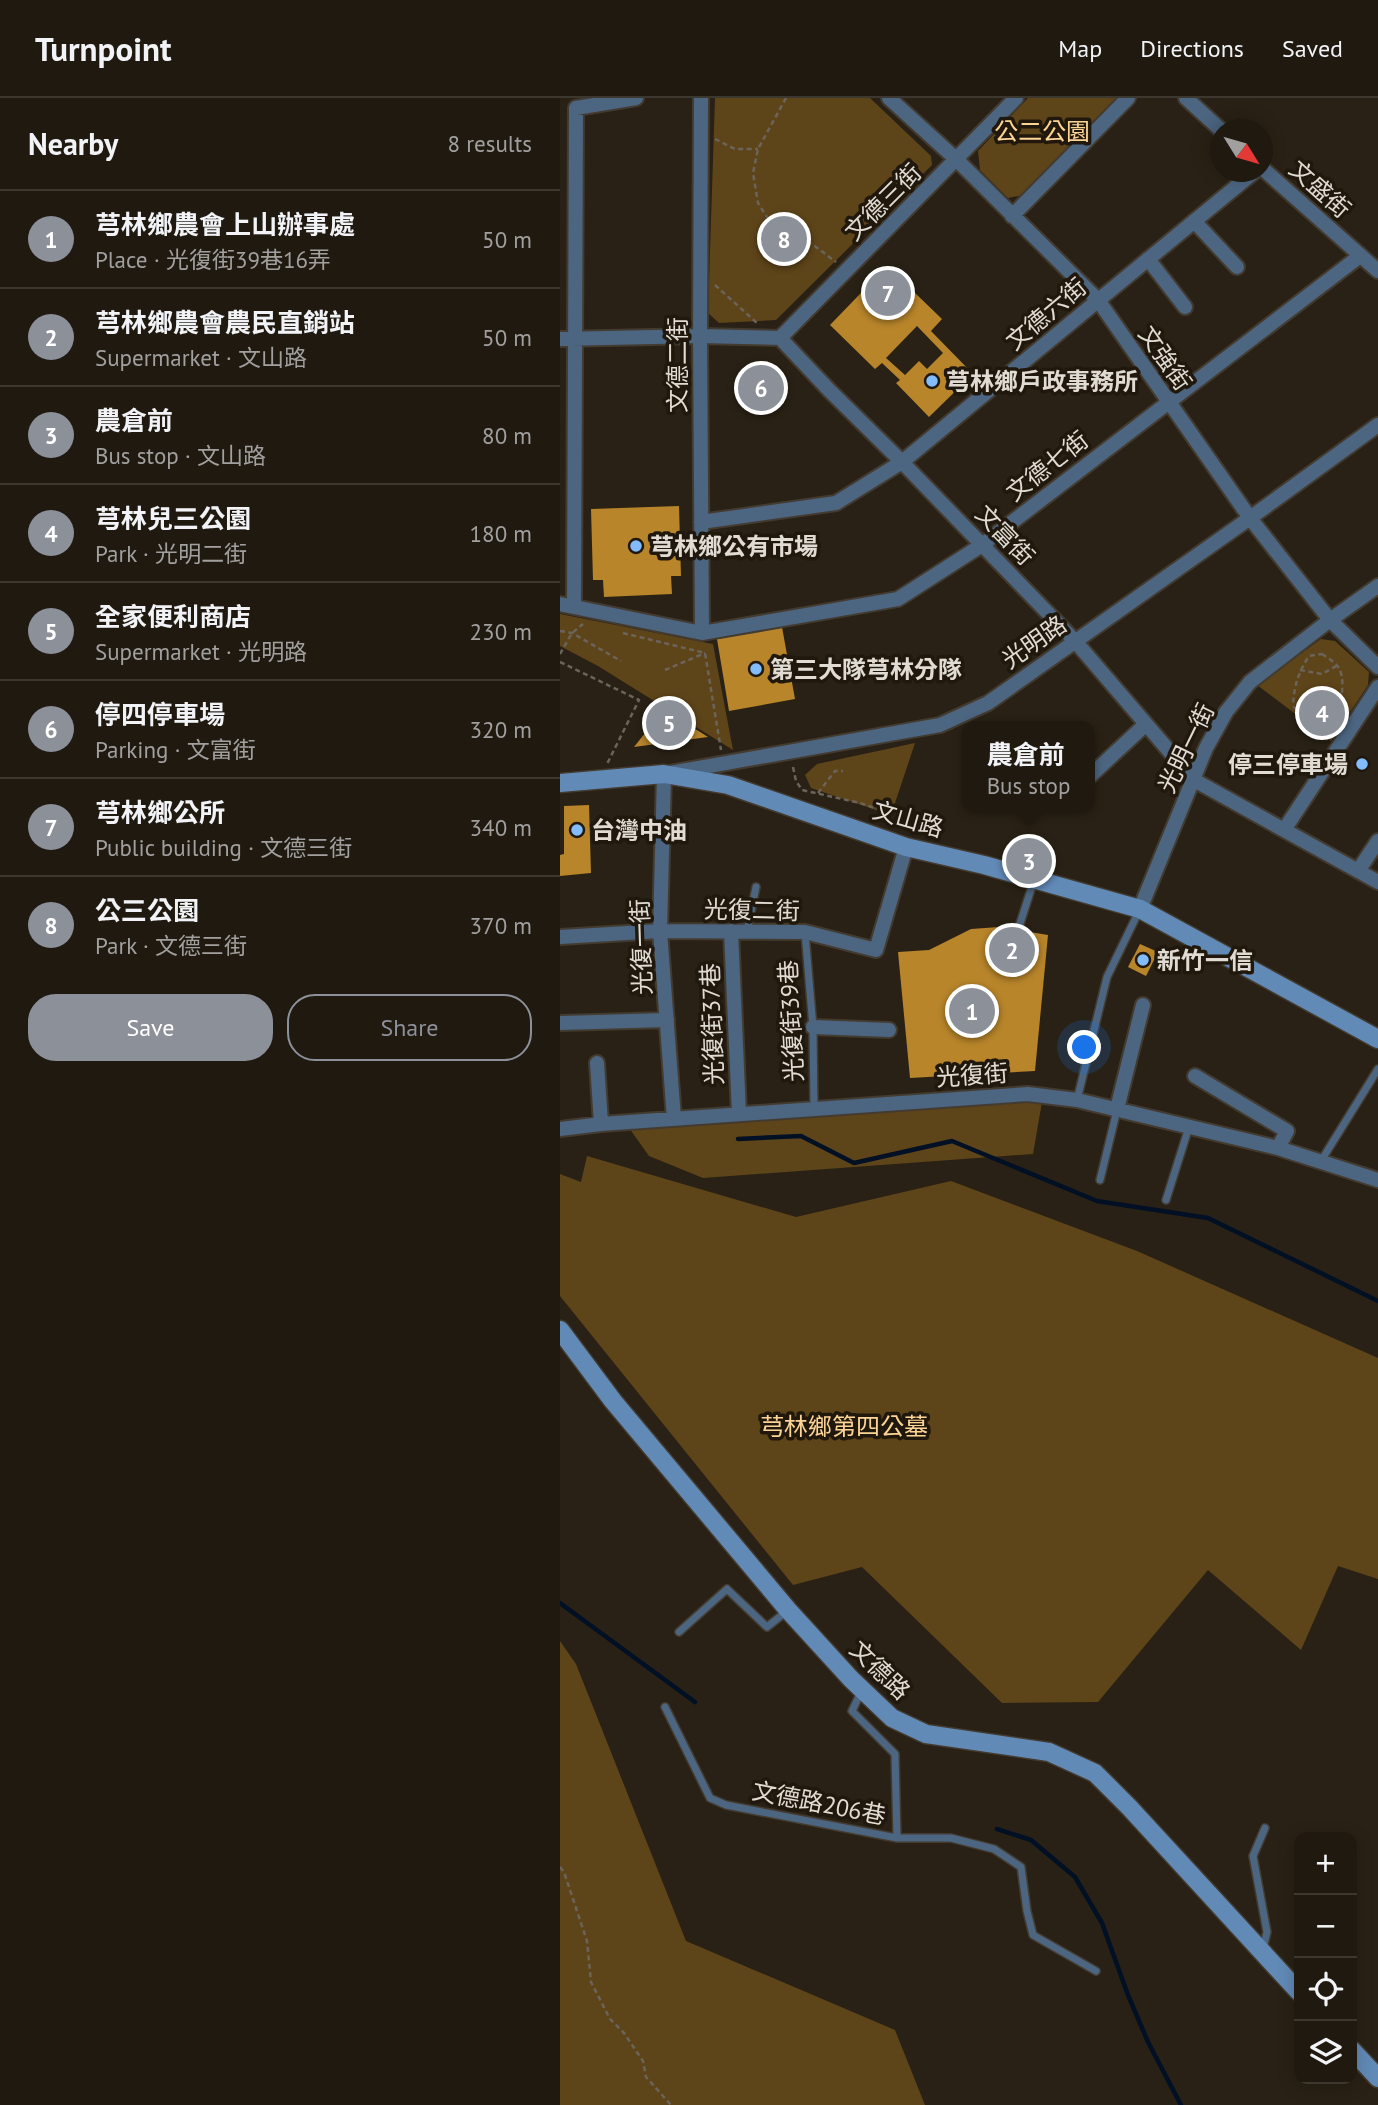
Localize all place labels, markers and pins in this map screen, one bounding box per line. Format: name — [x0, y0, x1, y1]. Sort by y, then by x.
pin: 8 — [761, 213, 807, 265]
pin: 7 — [865, 267, 911, 319]
pin: 6 — [738, 362, 784, 414]
place label: 芎林鄉戶政事務所 — [946, 366, 1138, 397]
marker: 芎林鄉戶政事務所 — [924, 373, 940, 389]
place label: 芎林鄉公有市場 — [650, 531, 818, 562]
marker: 芎林鄉公有市場 — [628, 538, 644, 554]
place label: 第三大隊芎林分隊 — [770, 654, 962, 685]
marker: 第三大隊芎林分隊 — [748, 661, 764, 677]
pin: 4 — [1299, 687, 1345, 739]
pin: 5 — [646, 697, 692, 749]
place label: 停三停車場 — [1228, 749, 1348, 780]
marker: 停三停車場 — [1354, 756, 1370, 772]
place label: 台灣中油 — [591, 815, 687, 846]
marker: 台灣中油 — [569, 822, 585, 838]
pin: 3 — [1006, 835, 1052, 887]
pin: 2 — [989, 924, 1035, 976]
place label: 新竹一信 — [1157, 945, 1253, 976]
marker: 新竹一信 — [1135, 952, 1151, 968]
pin: 1 — [949, 985, 995, 1037]

